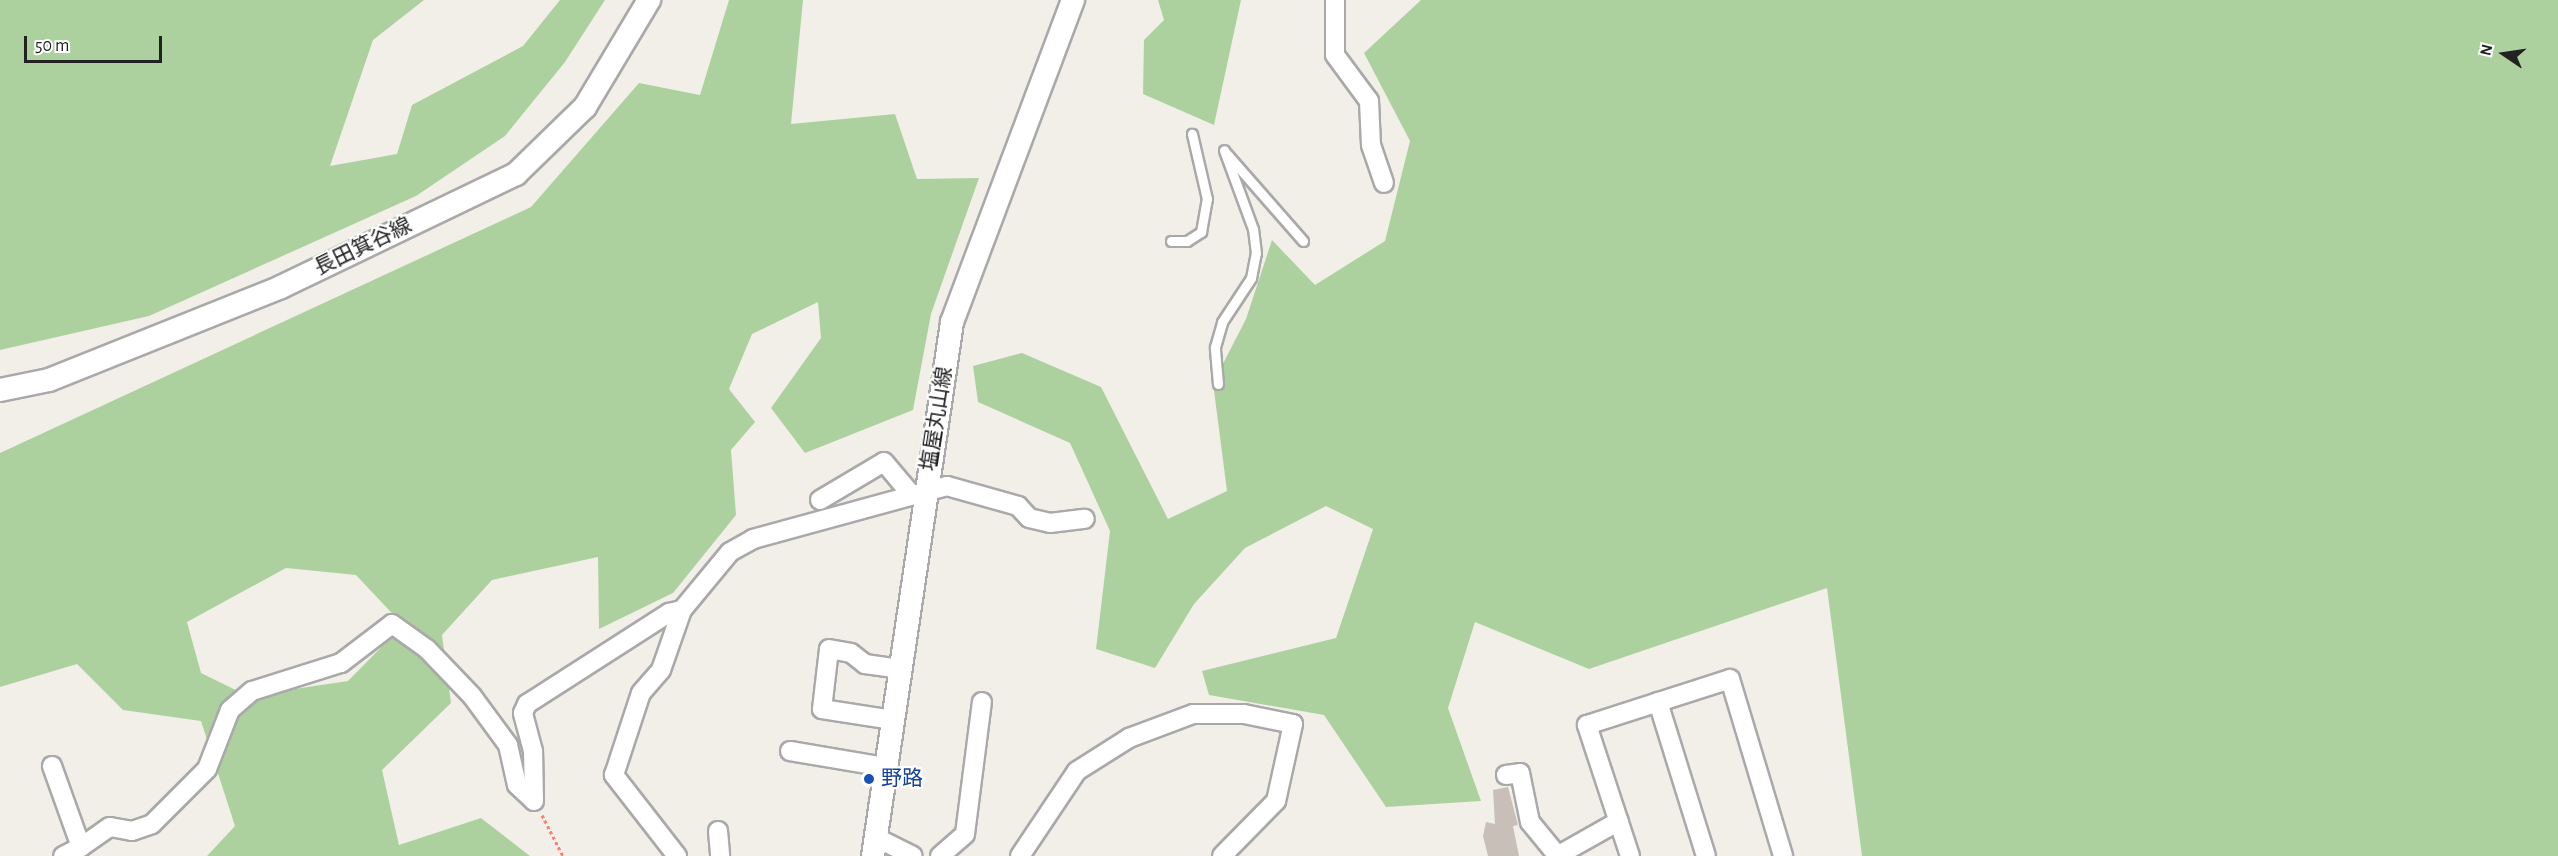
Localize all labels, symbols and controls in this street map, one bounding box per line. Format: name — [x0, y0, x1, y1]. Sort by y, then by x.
scale bar — [27, 24, 165, 62]
north arrow — [2474, 24, 2534, 84]
text: 50 m — [35, 37, 69, 55]
text: N — [2477, 43, 2496, 57]
street label: 長田箕谷線 — [310, 213, 416, 281]
street label: 塩屋丸山線 — [916, 365, 958, 473]
place label: 野路 — [881, 766, 923, 792]
marker: 野路 — [862, 772, 876, 786]

